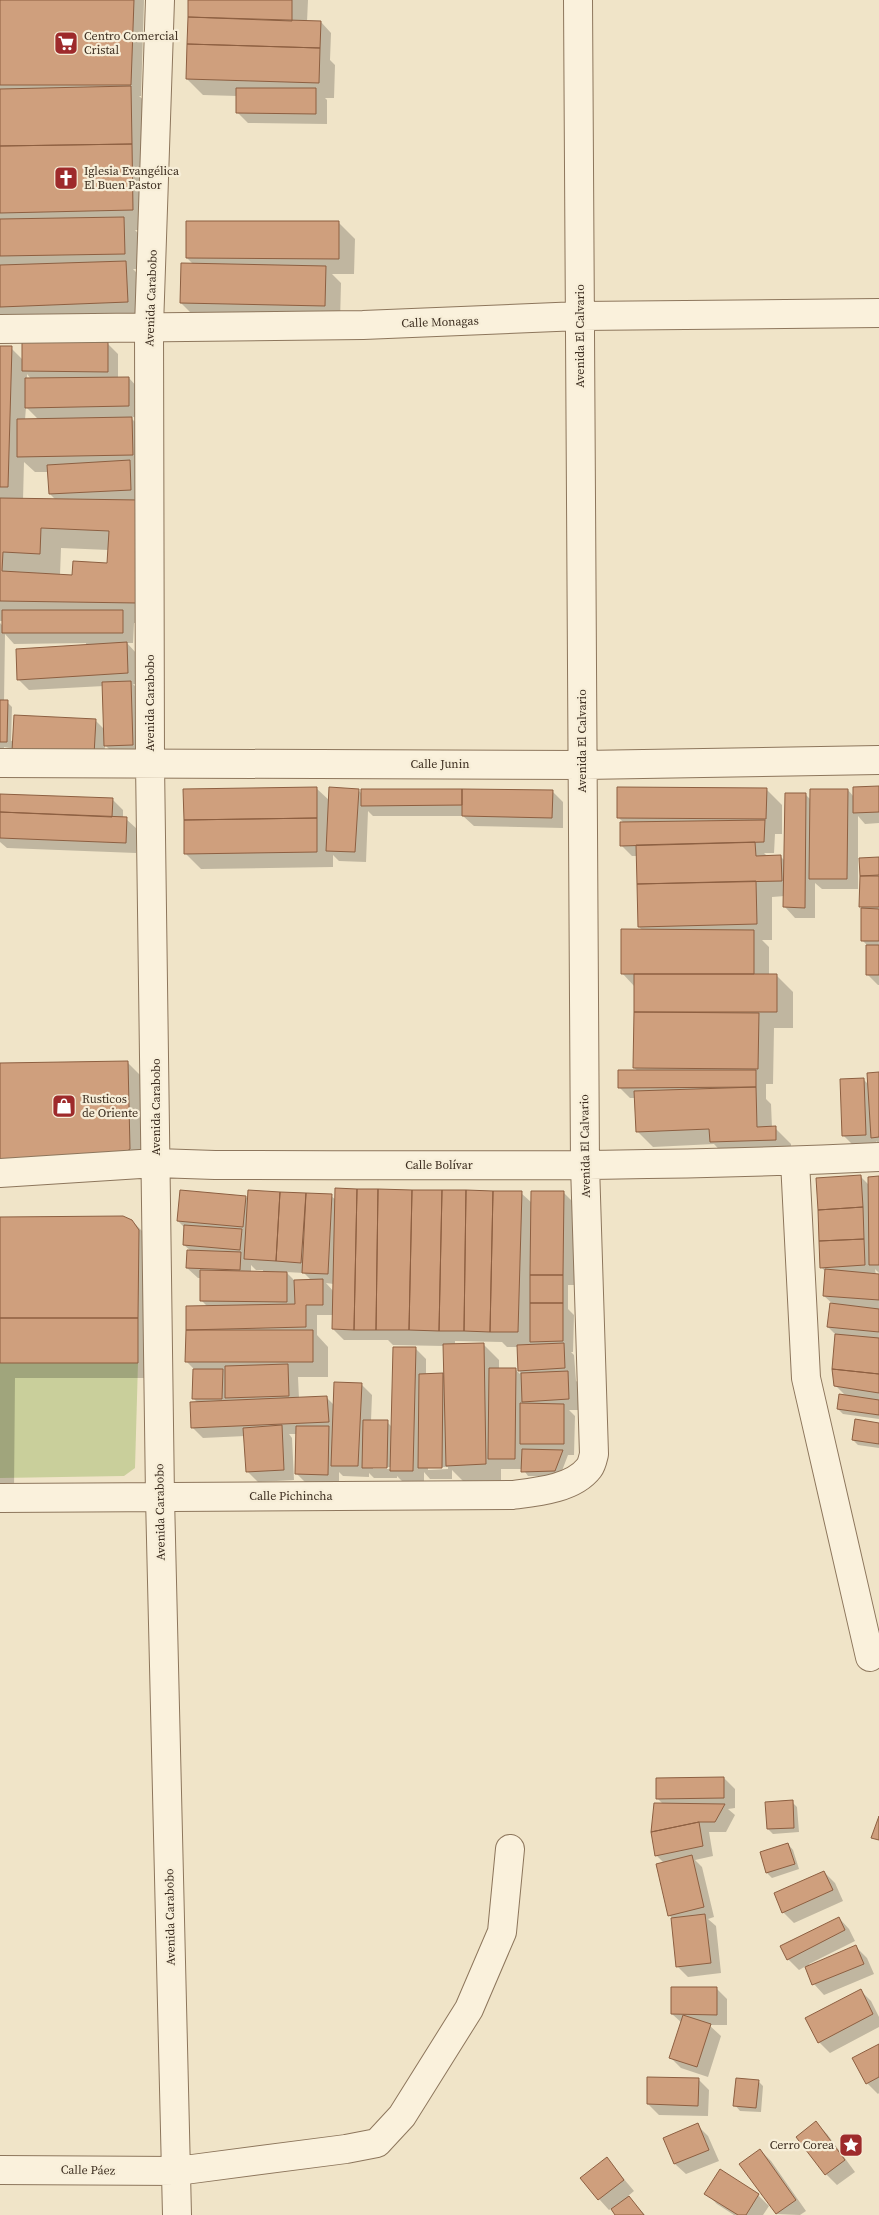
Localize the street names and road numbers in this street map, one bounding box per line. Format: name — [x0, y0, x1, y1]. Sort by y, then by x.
street label: Avenida Carabobo — [141, 249, 161, 347]
street label: Avenida El Calvario — [572, 284, 588, 388]
street label: Calle Monagas — [401, 313, 479, 331]
street label: Avenida Carabobo — [142, 654, 158, 752]
street label: Avenida El Calvario — [574, 689, 590, 793]
street label: Calle Junin — [411, 756, 470, 772]
street label: Avenida Carabobo — [148, 1058, 164, 1156]
street label: Avenida El Calvario — [576, 1094, 594, 1198]
street label: Calle Bolívar — [405, 1157, 473, 1173]
street label: Avenida Carabobo — [151, 1463, 169, 1561]
street label: Calle Pichincha — [249, 1488, 334, 1504]
street label: Avenida Carabobo — [161, 1868, 179, 1966]
street label: Calle Páez — [61, 2162, 116, 2178]

